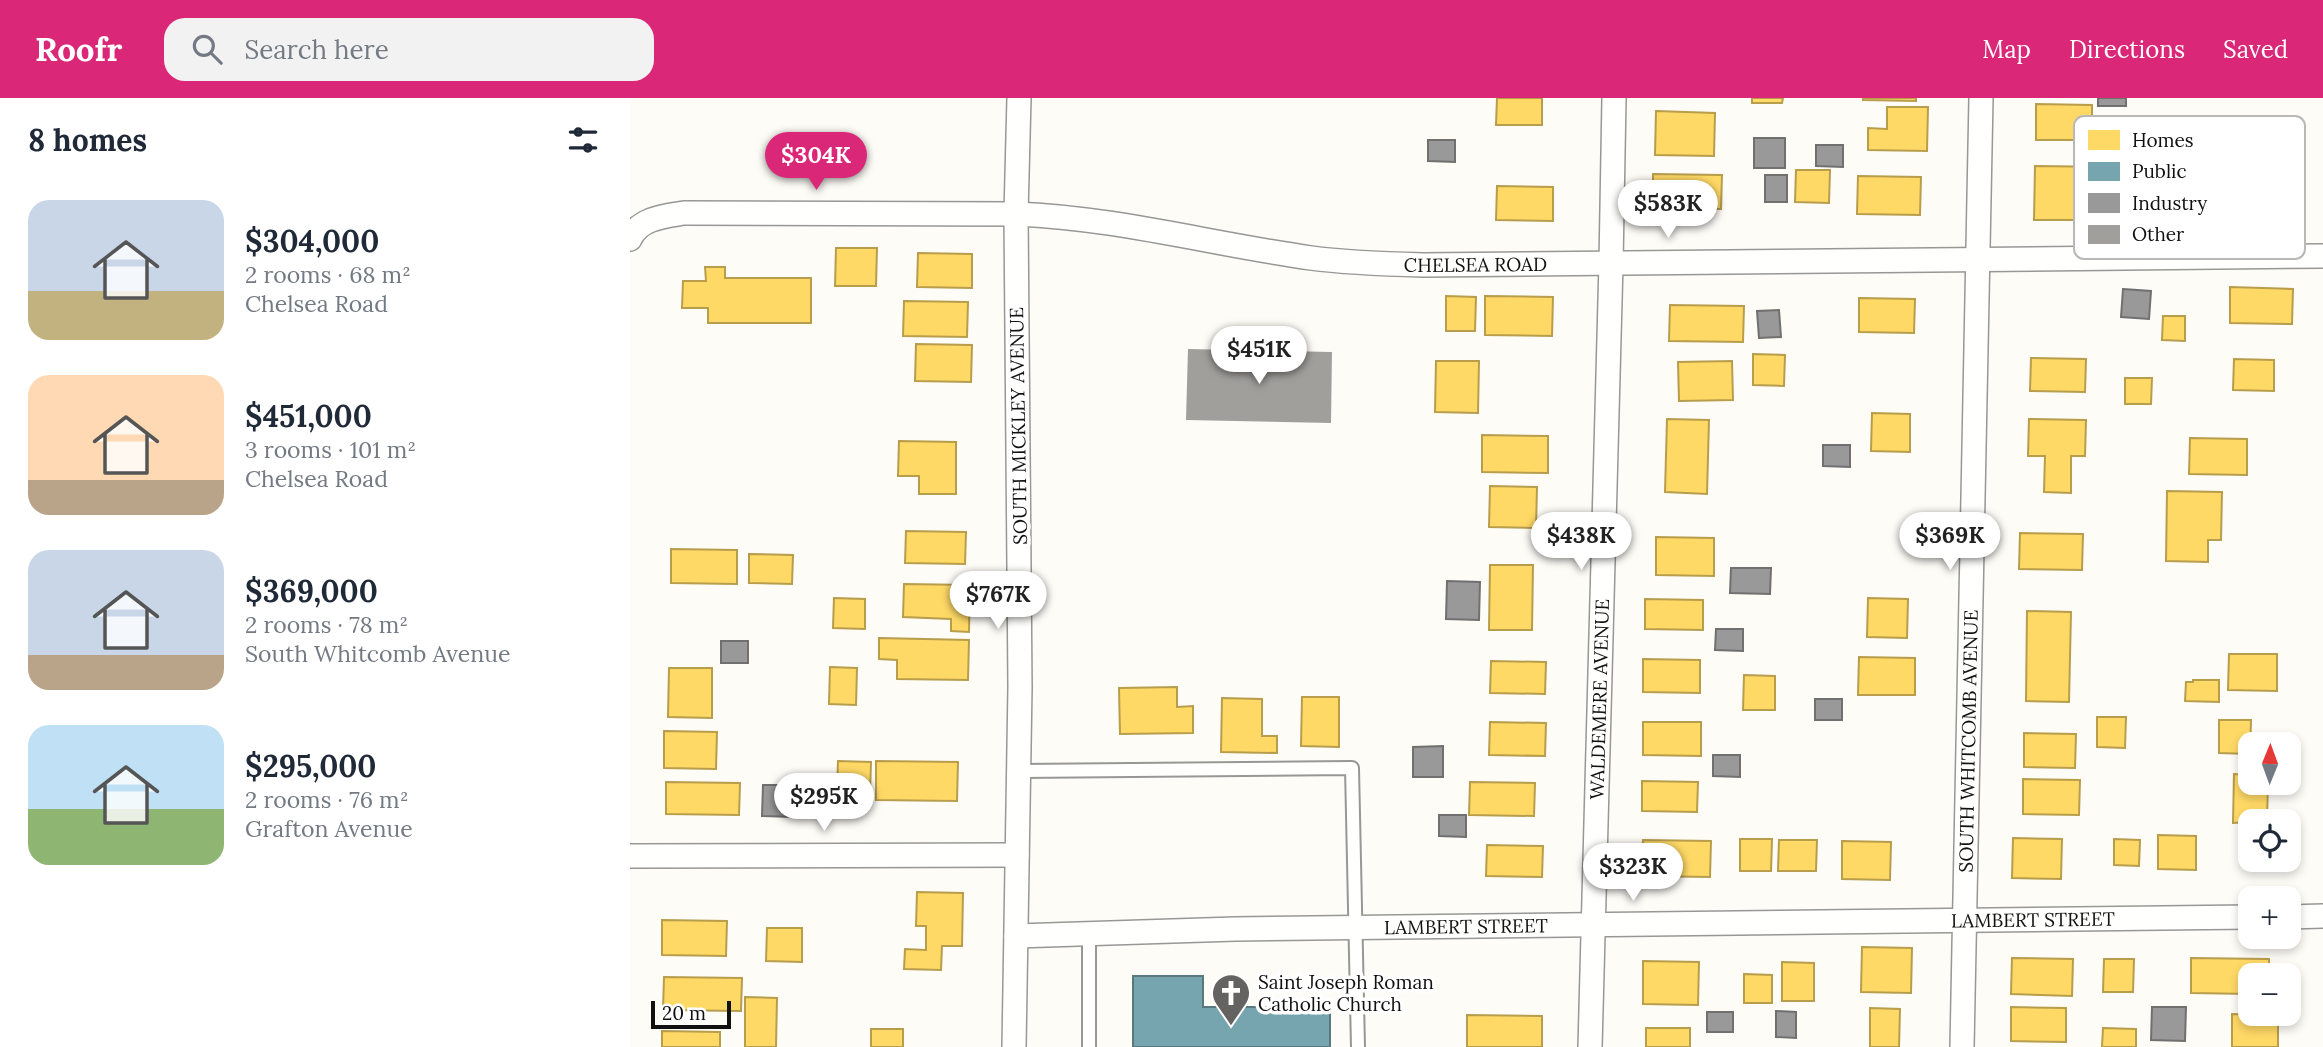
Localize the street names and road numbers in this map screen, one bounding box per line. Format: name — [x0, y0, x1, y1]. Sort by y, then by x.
street label: CHELSEA ROAD — [1403, 252, 1547, 277]
street label: SOUTH MICKLEY AVENUE — [1004, 307, 1032, 545]
street label: WALDEMERE AVENUE — [1585, 598, 1614, 800]
street label: SOUTH WHITCOMB AVENUE — [1953, 609, 1983, 873]
street label: LAMBERT STREET — [1951, 907, 2115, 933]
street label: LAMBERT STREET — [1384, 913, 1548, 939]

